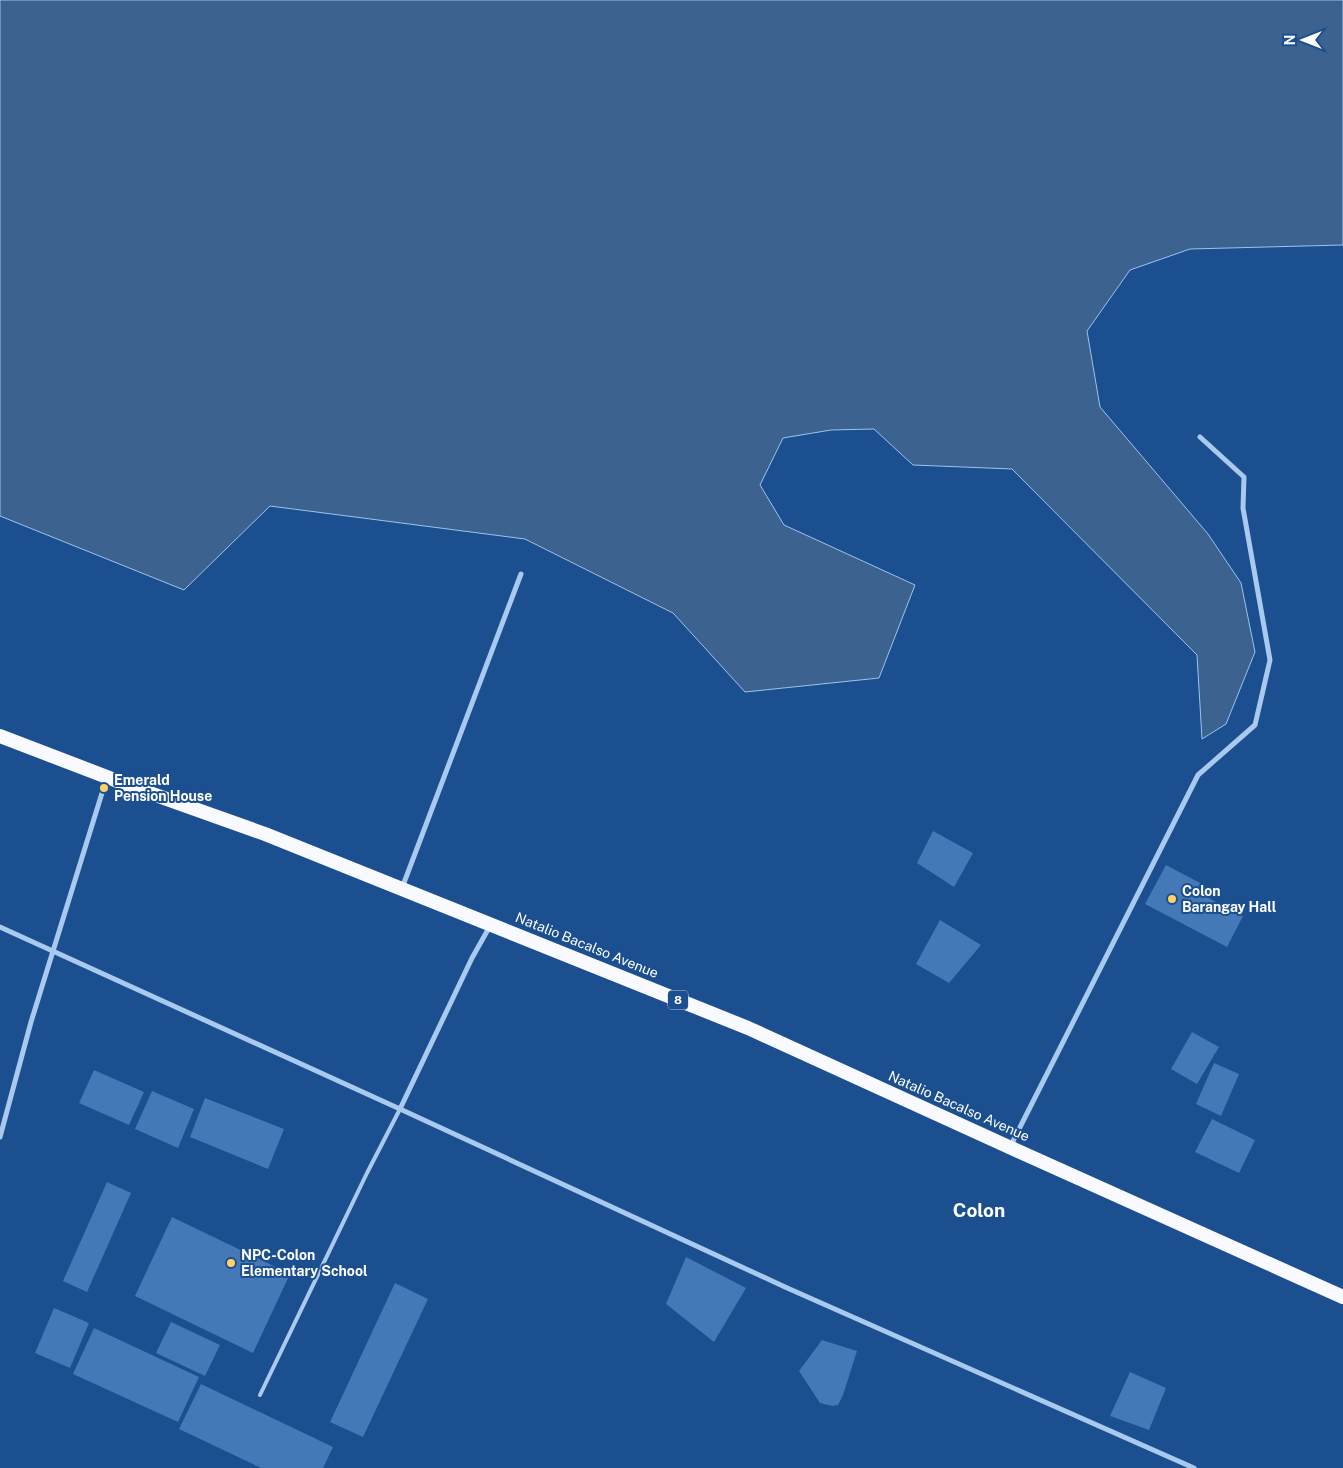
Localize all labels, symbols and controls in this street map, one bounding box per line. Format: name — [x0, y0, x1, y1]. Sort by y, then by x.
north arrow — [1278, 15, 1328, 65]
text: N — [1282, 35, 1298, 45]
place label: Emerald Pension House — [114, 772, 212, 804]
marker: Emerald Pension House — [98, 782, 110, 794]
place label: Colon Barangay Hall — [1182, 883, 1277, 915]
marker: Colon Barangay Hall — [1166, 893, 1178, 905]
street label: Natalio Bacalso Avenue — [513, 909, 661, 981]
road number: 8 — [668, 990, 688, 1010]
street label: Natalio Bacalso Avenue — [886, 1068, 1032, 1144]
district label: Colon — [953, 1199, 1005, 1221]
place label: NPC-Colon Elementary School — [241, 1247, 368, 1279]
marker: NPC-Colon Elementary School — [225, 1257, 237, 1269]

